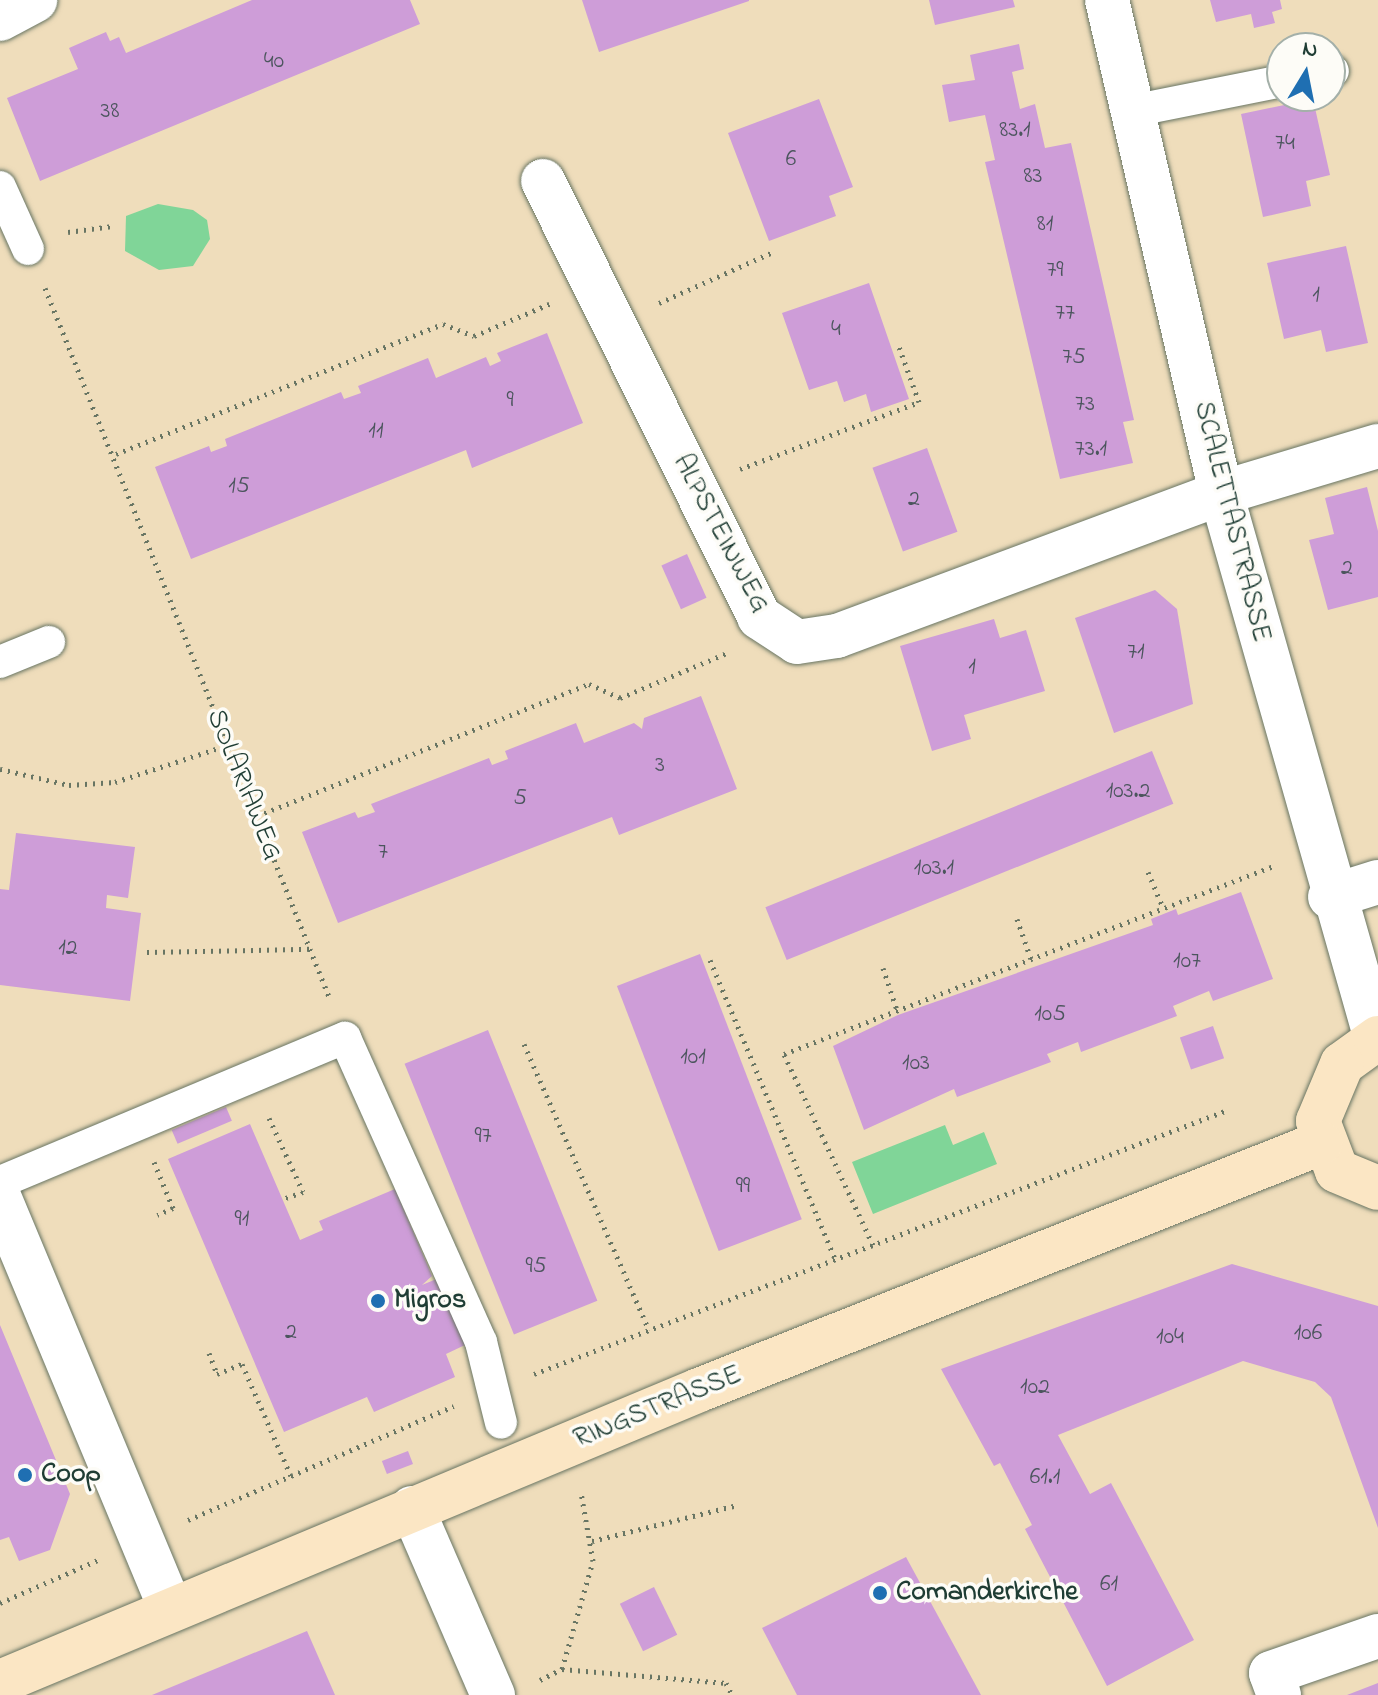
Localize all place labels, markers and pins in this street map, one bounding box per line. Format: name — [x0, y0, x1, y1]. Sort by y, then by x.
place label: Migros — [394, 1284, 466, 1318]
marker: Migros — [369, 1292, 387, 1310]
place label: Coop — [41, 1458, 101, 1492]
marker: Coop — [16, 1466, 34, 1484]
place label: Comanderkirche — [896, 1576, 1078, 1610]
marker: Comanderkirche — [871, 1584, 889, 1602]

